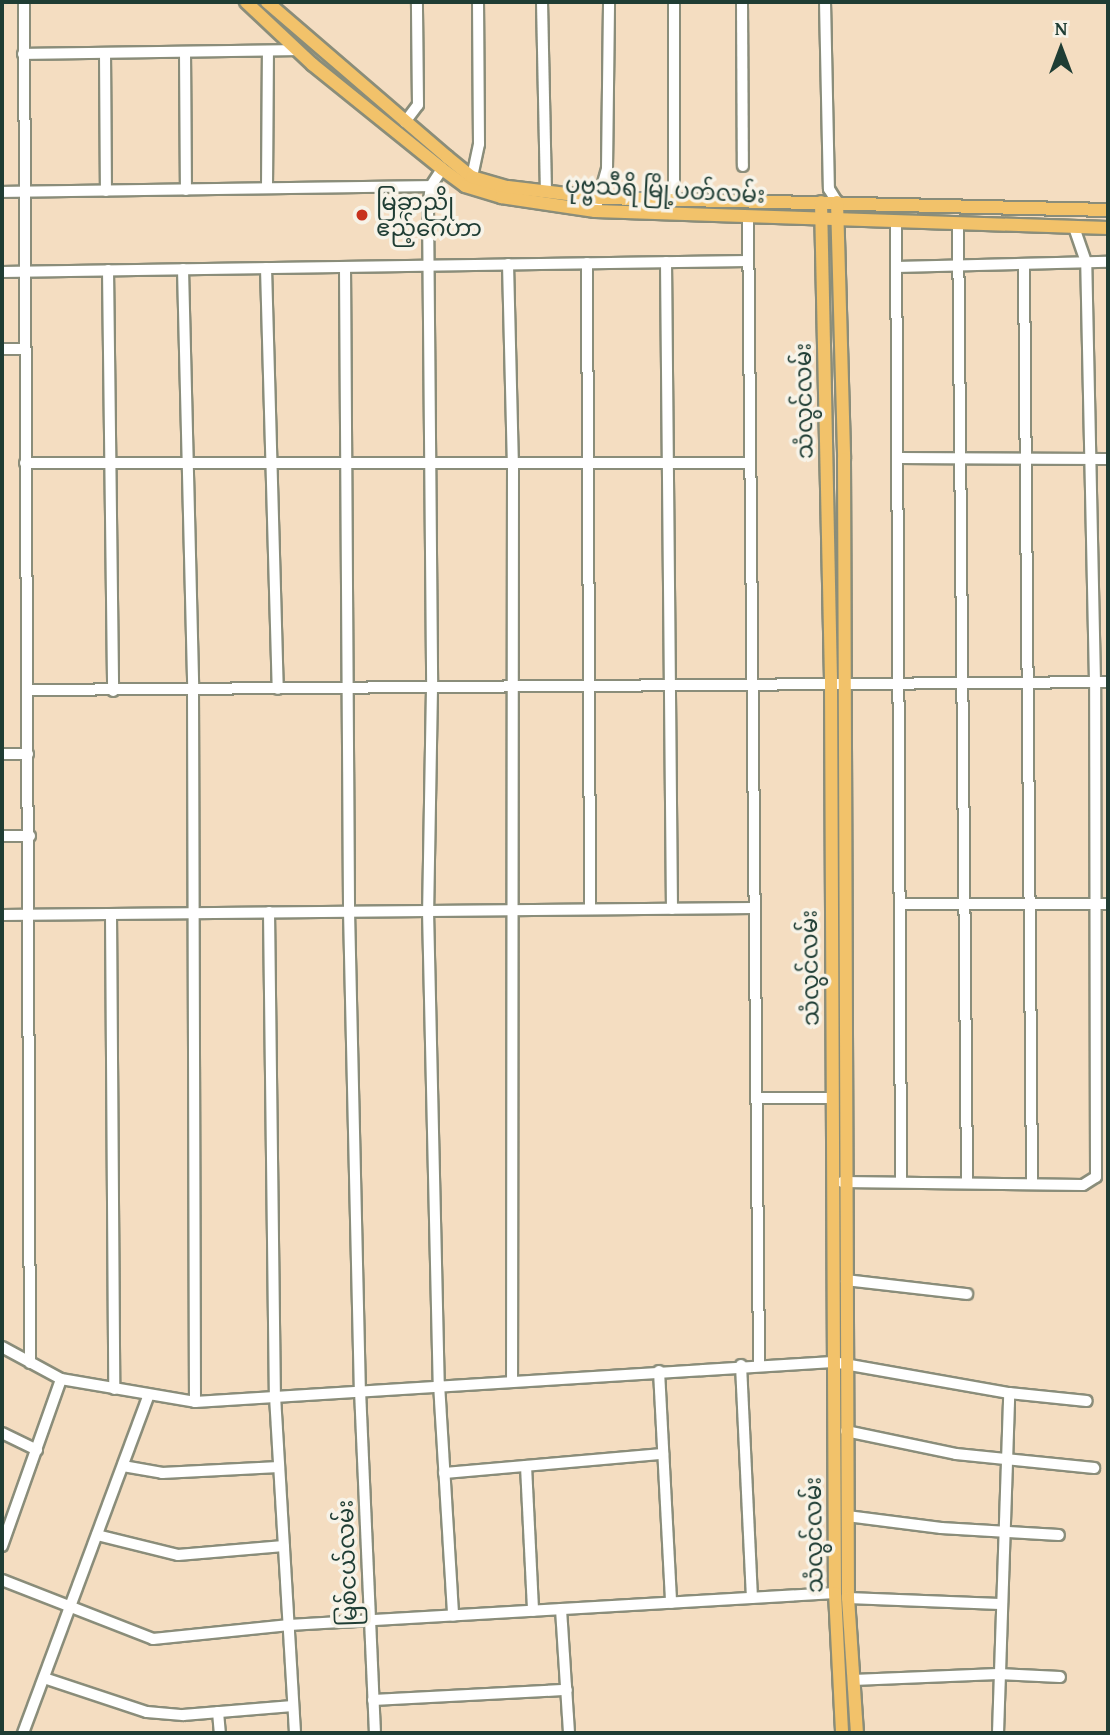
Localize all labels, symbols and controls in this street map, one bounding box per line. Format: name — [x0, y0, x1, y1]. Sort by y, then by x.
north arrow — [1026, 14, 1096, 84]
text: N — [1055, 14, 1067, 42]
street label: ပုဗ္ဗသီရိ မြို့ပတ်လမ်း — [564, 171, 766, 209]
place label: မြခွာညို ဧည့်ဂေဟာ — [376, 188, 482, 242]
marker: မြခွာညို ဧည့်ဂေဟာ — [354, 207, 370, 223]
street label: သံလွင်လမ်း — [789, 343, 819, 459]
street label: သံလွင်လမ်း — [795, 910, 825, 1026]
street label: သံလွင်လမ်း — [799, 1477, 829, 1593]
street label: မြစ်ငယ်လမ်း — [331, 1499, 363, 1627]

